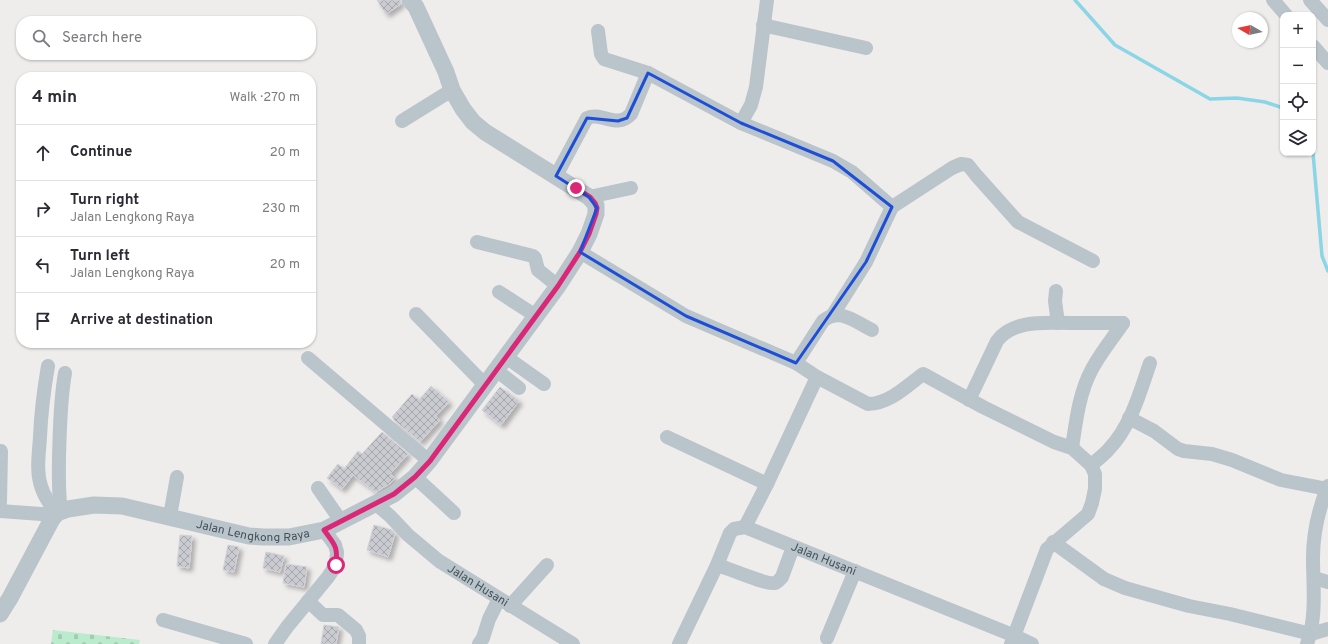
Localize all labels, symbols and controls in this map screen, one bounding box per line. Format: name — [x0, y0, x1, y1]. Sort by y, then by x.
north arrow — [1232, 12, 1268, 48]
map controls — [1280, 12, 1316, 156]
button: + — [1280, 12, 1316, 48]
search box — [16, 16, 316, 60]
icon: search — [30, 27, 52, 49]
text: Search here — [62, 29, 142, 48]
button: − — [1280, 48, 1316, 84]
button: locate — [1280, 84, 1316, 120]
text: 4 min — [32, 87, 77, 109]
text: Walk · 270 m — [230, 90, 300, 106]
button: layers — [1280, 120, 1316, 156]
icon: ahead — [32, 142, 54, 164]
text: Continue — [70, 143, 132, 162]
text: 20 m — [270, 145, 300, 161]
route end — [567, 179, 585, 197]
text: Turn right — [70, 191, 139, 210]
icon: right — [32, 198, 54, 220]
text: 230 m — [262, 201, 300, 217]
text: Jalan Lengkong Raya — [70, 210, 194, 226]
text: Turn left — [70, 247, 130, 266]
icon: left — [32, 254, 54, 276]
text: 20 m — [270, 257, 300, 273]
text: Jalan Lengkong Raya — [70, 266, 194, 282]
icon: arrive — [32, 310, 54, 332]
text: Arrive at destination — [70, 311, 213, 330]
street label: Jalan Lengkong Raya — [194, 517, 311, 546]
street label: Jalan Husani — [788, 539, 858, 580]
route start — [327, 556, 345, 574]
street label: Jalan Husani — [444, 561, 511, 611]

